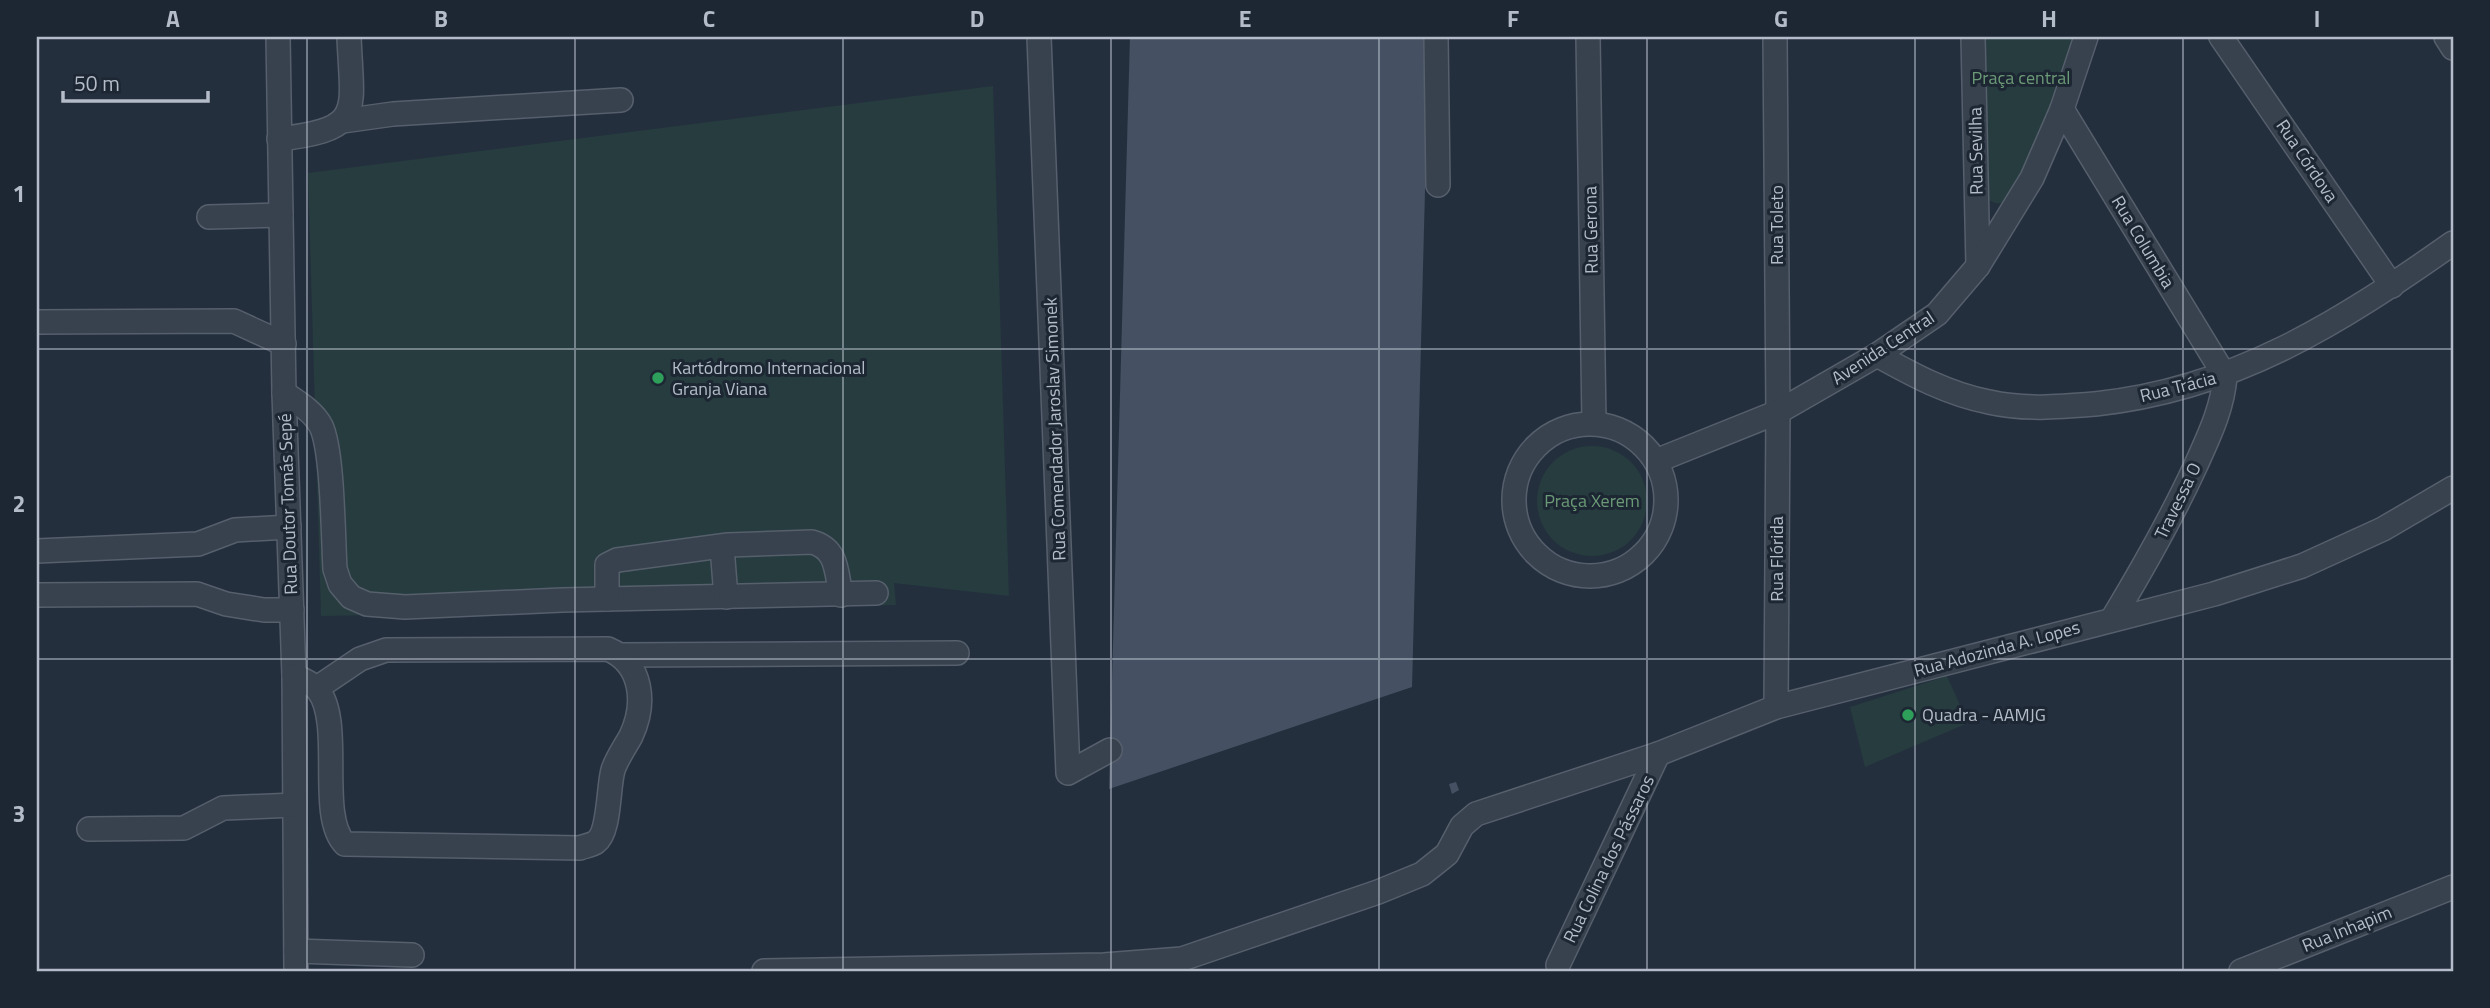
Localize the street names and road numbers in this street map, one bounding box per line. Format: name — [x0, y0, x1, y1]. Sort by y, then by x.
street label: Rua Sevilha — [1961, 107, 1990, 195]
street label: Rua Córdova — [2270, 114, 2345, 208]
street label: Rua Toleto — [1763, 185, 1790, 265]
street label: Rua Gerona — [1576, 186, 1605, 274]
street label: Rua Columbia — [2105, 190, 2182, 293]
street label: Rua Comendador Jaroslav Simonek — [1036, 296, 1073, 561]
street label: Avenida Central — [1826, 304, 1940, 391]
street label: Rua Trácia — [2137, 364, 2219, 409]
street label: Rua Doutor Tomás Sepé — [271, 413, 304, 595]
street label: Travessa O — [2147, 458, 2208, 544]
street label: Rua Flórida — [1763, 516, 1790, 602]
street label: Rua Adozinda A. Lopes — [1911, 613, 2083, 684]
street label: Rua Colina dos Pássaros — [1556, 770, 1661, 947]
street label: Rua Inhapim — [2298, 898, 2396, 959]

